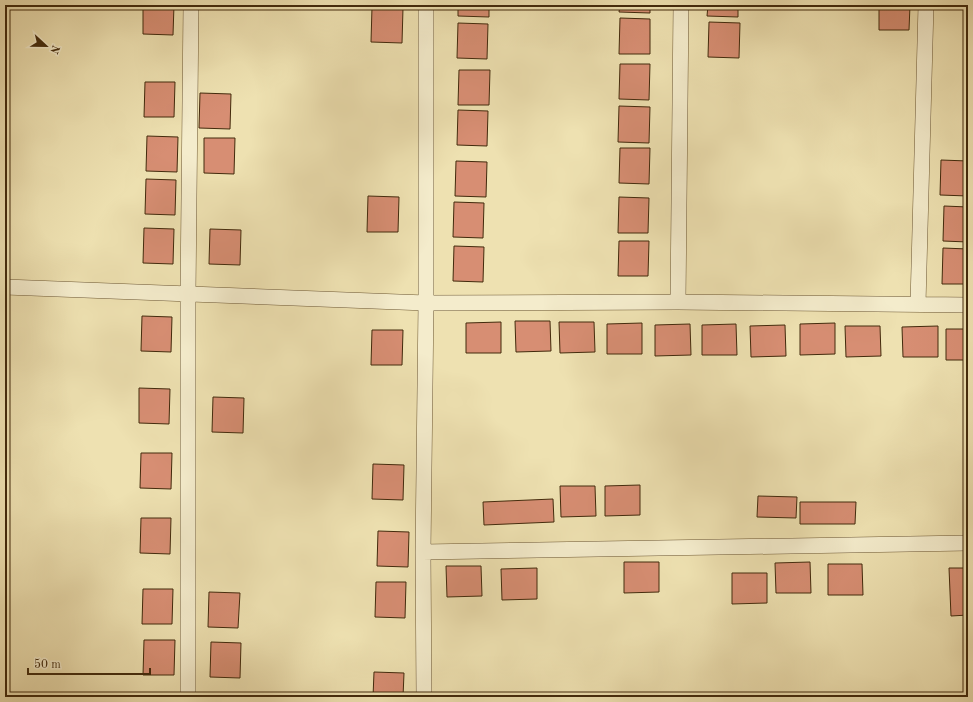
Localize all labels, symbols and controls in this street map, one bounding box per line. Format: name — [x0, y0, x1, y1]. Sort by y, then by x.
north arrow — [26, 26, 66, 66]
text: N — [47, 43, 61, 56]
scale bar — [28, 650, 150, 676]
text: 50 m — [34, 658, 61, 671]

